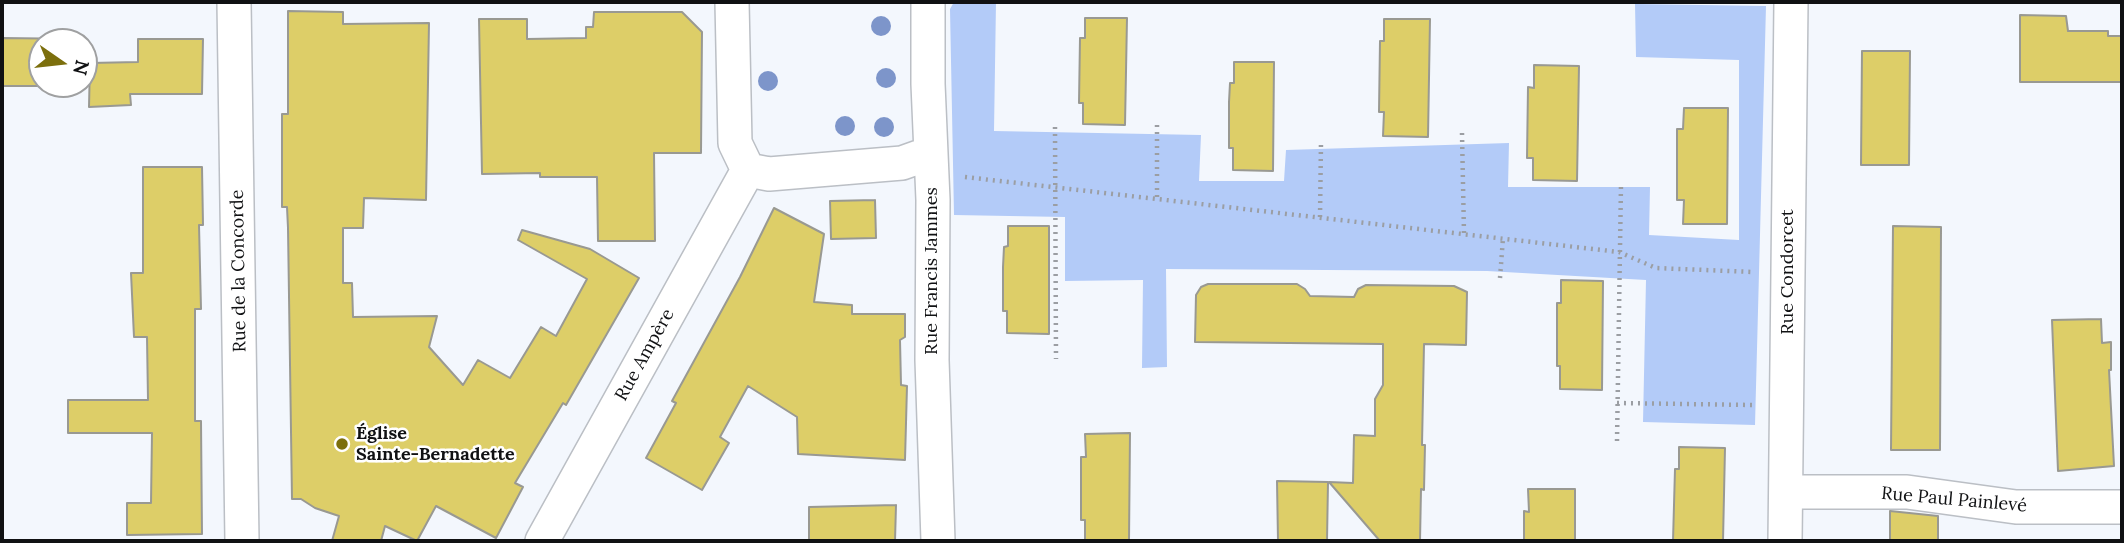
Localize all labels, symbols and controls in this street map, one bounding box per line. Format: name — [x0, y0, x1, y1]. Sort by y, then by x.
north arrow — [28, 28, 98, 98]
text: N — [68, 58, 95, 78]
street label: Rue Francis Jammes — [921, 187, 943, 355]
street label: Rue de la Concorde — [227, 189, 251, 353]
street label: Rue Condorcet — [1777, 209, 1799, 335]
street label: Rue Ampère — [611, 305, 679, 405]
place label: Église Sainte-Bernadette — [356, 423, 515, 466]
marker: Église Sainte-Bernadette — [334, 436, 350, 452]
street label: Rue Paul Painlevé — [1880, 483, 2028, 517]

